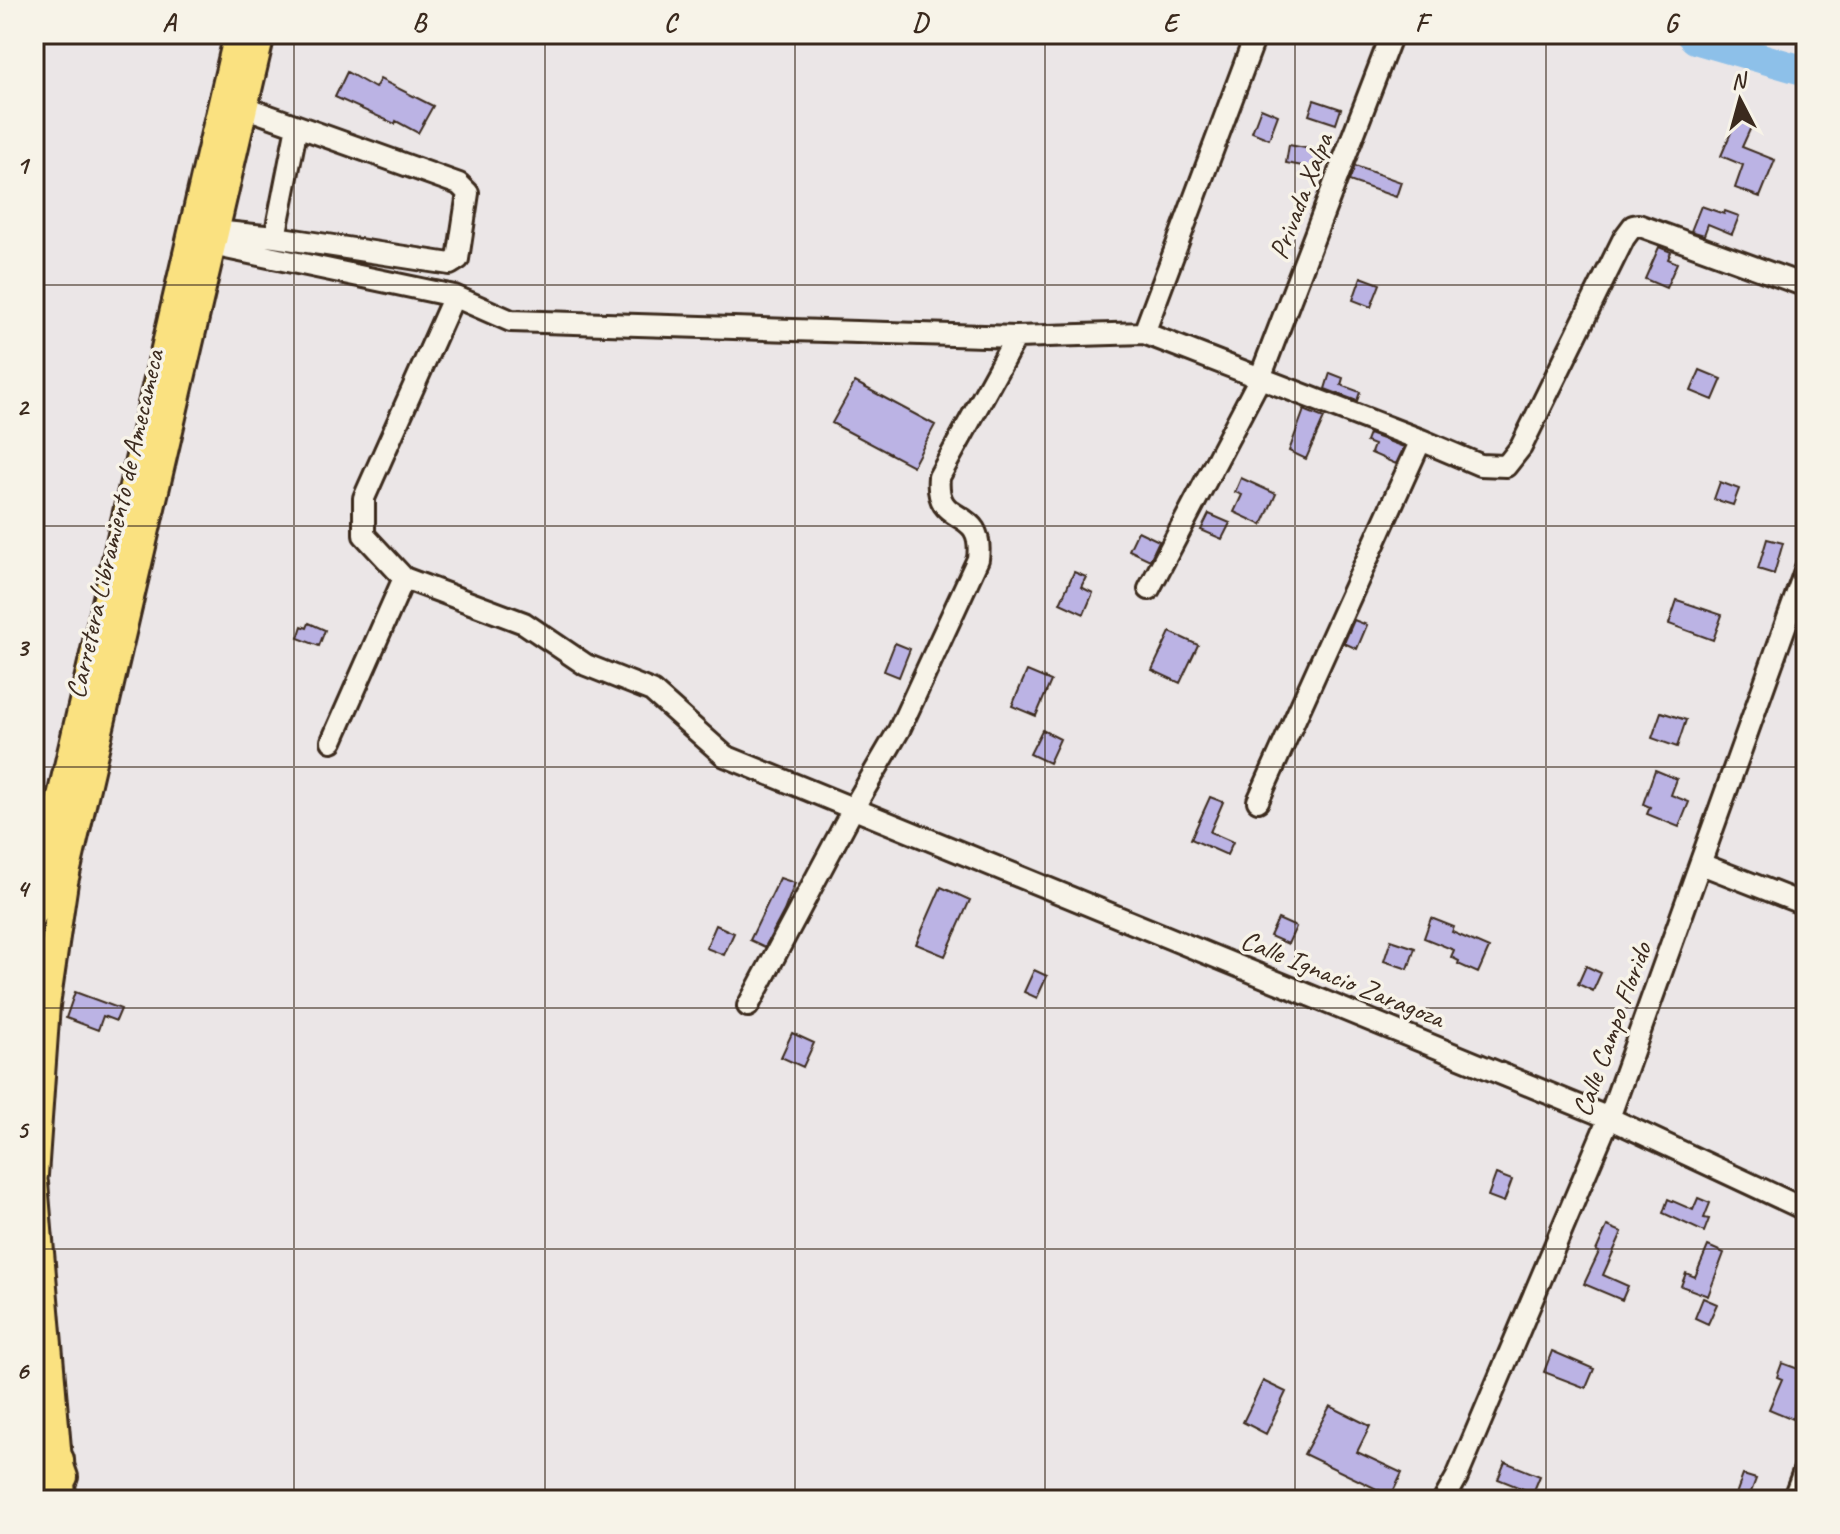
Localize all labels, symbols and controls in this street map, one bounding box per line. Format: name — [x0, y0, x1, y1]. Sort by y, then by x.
text: A — [162, 6, 177, 39]
text: B — [412, 6, 428, 39]
text: C — [664, 6, 680, 39]
text: D — [912, 6, 930, 39]
text: E — [1163, 6, 1181, 39]
text: F — [1415, 6, 1433, 39]
text: G — [1665, 6, 1681, 39]
north arrow — [1700, 60, 1780, 140]
text: N — [1730, 66, 1750, 96]
street label: Privada Xalpa — [1261, 127, 1341, 264]
text: 1 — [16, 149, 31, 182]
street label: Carretera Libramiento de Amecameca — [57, 345, 172, 702]
text: 2 — [16, 390, 30, 423]
text: 3 — [16, 631, 30, 664]
text: 4 — [16, 872, 31, 905]
street label: Calle Ignacio Zaragoza — [1236, 922, 1452, 1036]
street label: Calle Campo Florido — [1564, 935, 1660, 1121]
text: 5 — [16, 1113, 30, 1146]
text: 6 — [16, 1354, 30, 1387]

